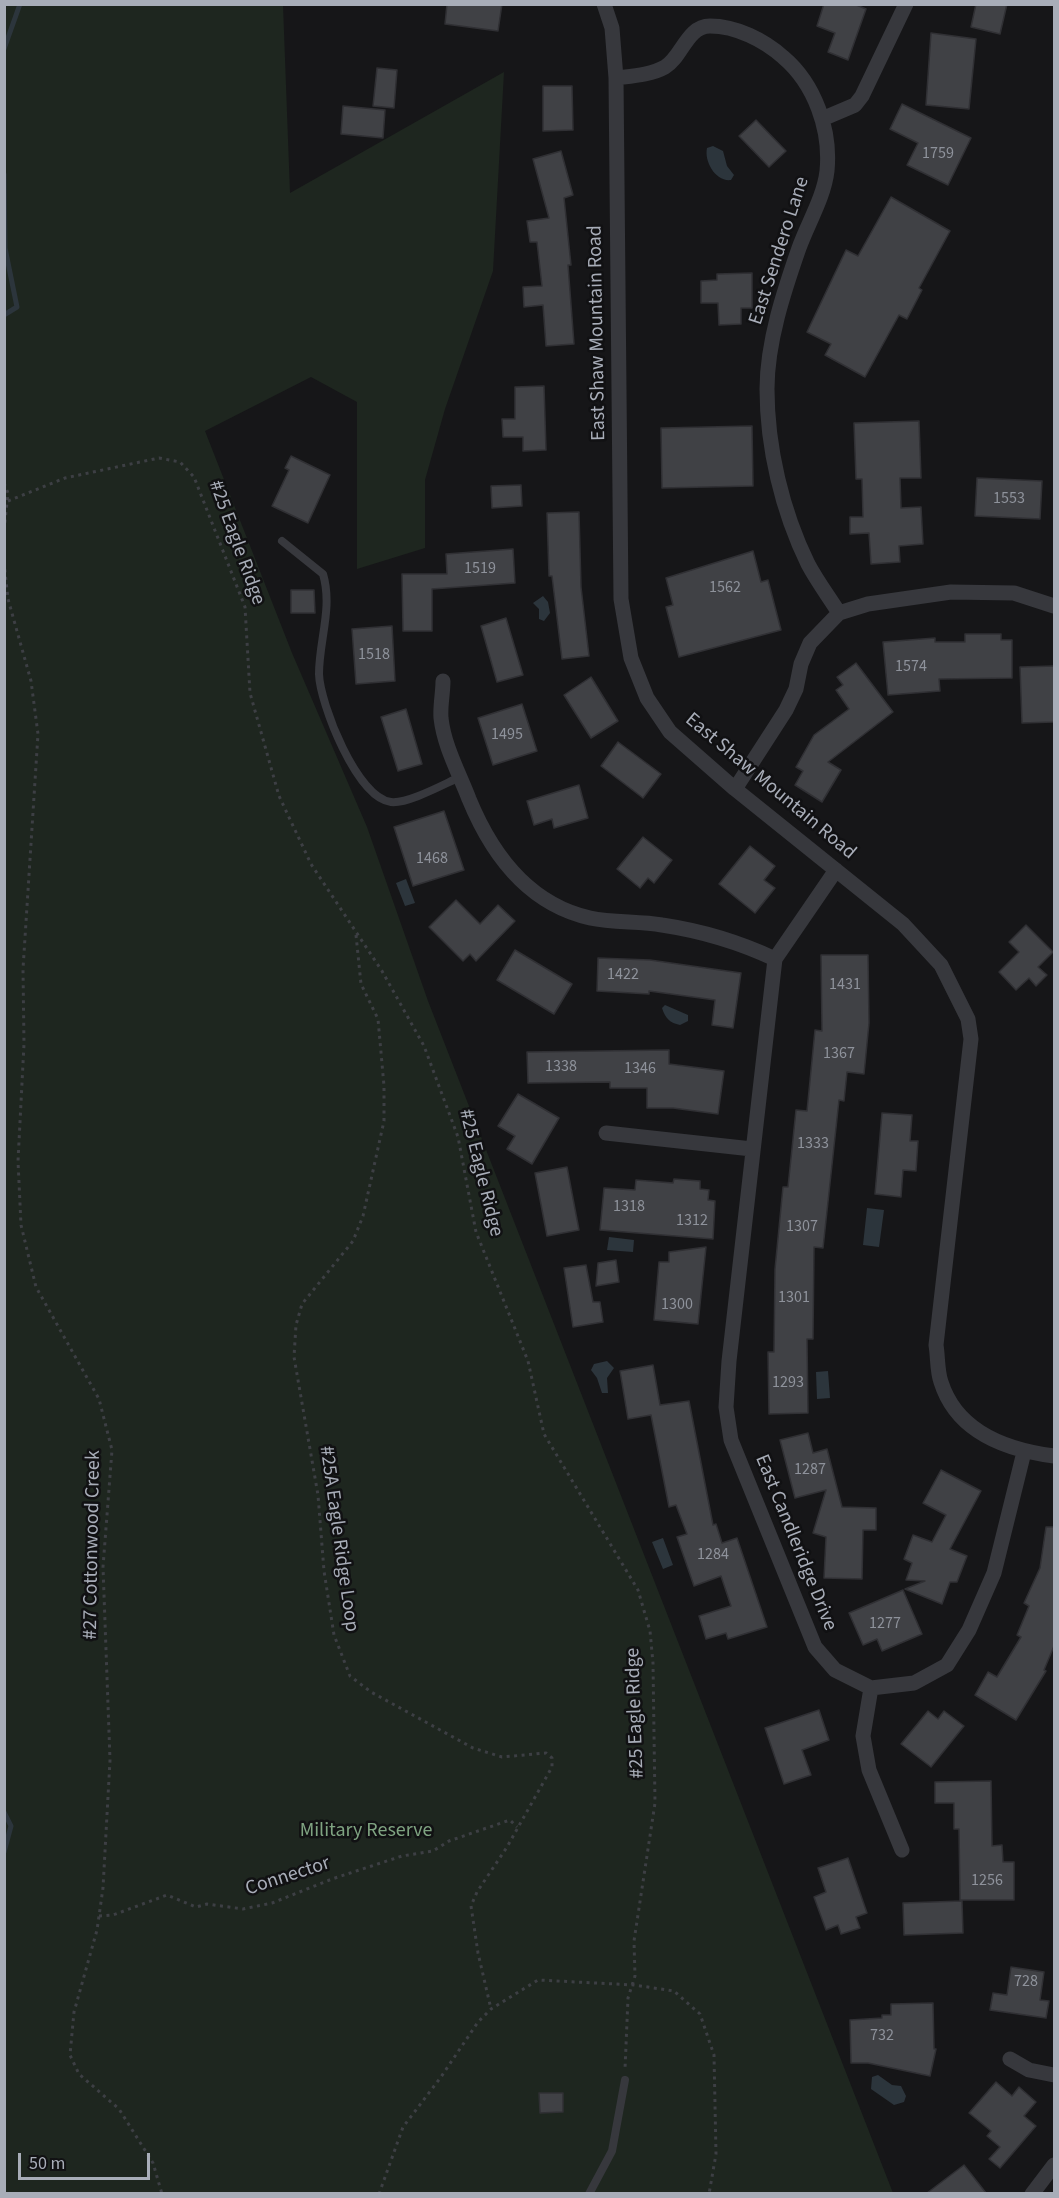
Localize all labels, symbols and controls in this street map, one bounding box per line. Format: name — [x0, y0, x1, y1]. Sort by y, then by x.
house number: 1759 — [922, 144, 954, 164]
street label: East Sendero Lane — [745, 174, 815, 328]
street label: East Shaw Mountain Road — [584, 225, 612, 441]
street label: #25 Eagle Ridge — [202, 478, 270, 608]
house number: 1553 — [993, 489, 1025, 509]
house number: 1519 — [464, 559, 496, 579]
house number: 1562 — [709, 578, 741, 598]
house number: 1518 — [358, 645, 390, 665]
house number: 1574 — [895, 657, 927, 677]
street label: East Shaw Mountain Road — [680, 708, 860, 866]
house number: 1495 — [491, 725, 523, 745]
house number: 1468 — [416, 849, 448, 869]
house number: 1422 — [607, 965, 639, 985]
house number: 1431 — [829, 975, 861, 995]
house number: 1367 — [823, 1044, 855, 1064]
house number: 1338 — [545, 1057, 577, 1077]
house number: 1346 — [624, 1059, 656, 1079]
street label: #25 Eagle Ridge — [453, 1107, 507, 1239]
house number: 1333 — [797, 1134, 829, 1154]
house number: 1318 — [613, 1197, 645, 1217]
house number: 1312 — [676, 1211, 708, 1231]
house number: 1307 — [786, 1217, 818, 1237]
house number: 1301 — [778, 1288, 810, 1308]
house number: 1300 — [661, 1295, 693, 1315]
house number: 1293 — [772, 1373, 804, 1393]
street label: #25A Eagle Ridge Loop — [313, 1444, 363, 1634]
street label: #27 Cottonwood Creek — [79, 1450, 107, 1640]
street label: East Candleridge Drive — [749, 1451, 841, 1635]
house number: 1287 — [794, 1460, 826, 1480]
house number: 1284 — [697, 1545, 729, 1565]
house number: 1277 — [869, 1614, 901, 1634]
street label: #25 Eagle Ridge — [622, 1647, 650, 1779]
park label: Military Reserve — [300, 1820, 432, 1844]
street label: Connector — [243, 1852, 333, 1902]
house number: 1256 — [971, 1871, 1003, 1891]
house number: 728 — [1014, 1972, 1038, 1992]
house number: 732 — [870, 2026, 894, 2046]
scale bar — [21, 2141, 153, 2179]
text: 50 m — [29, 2151, 65, 2176]

